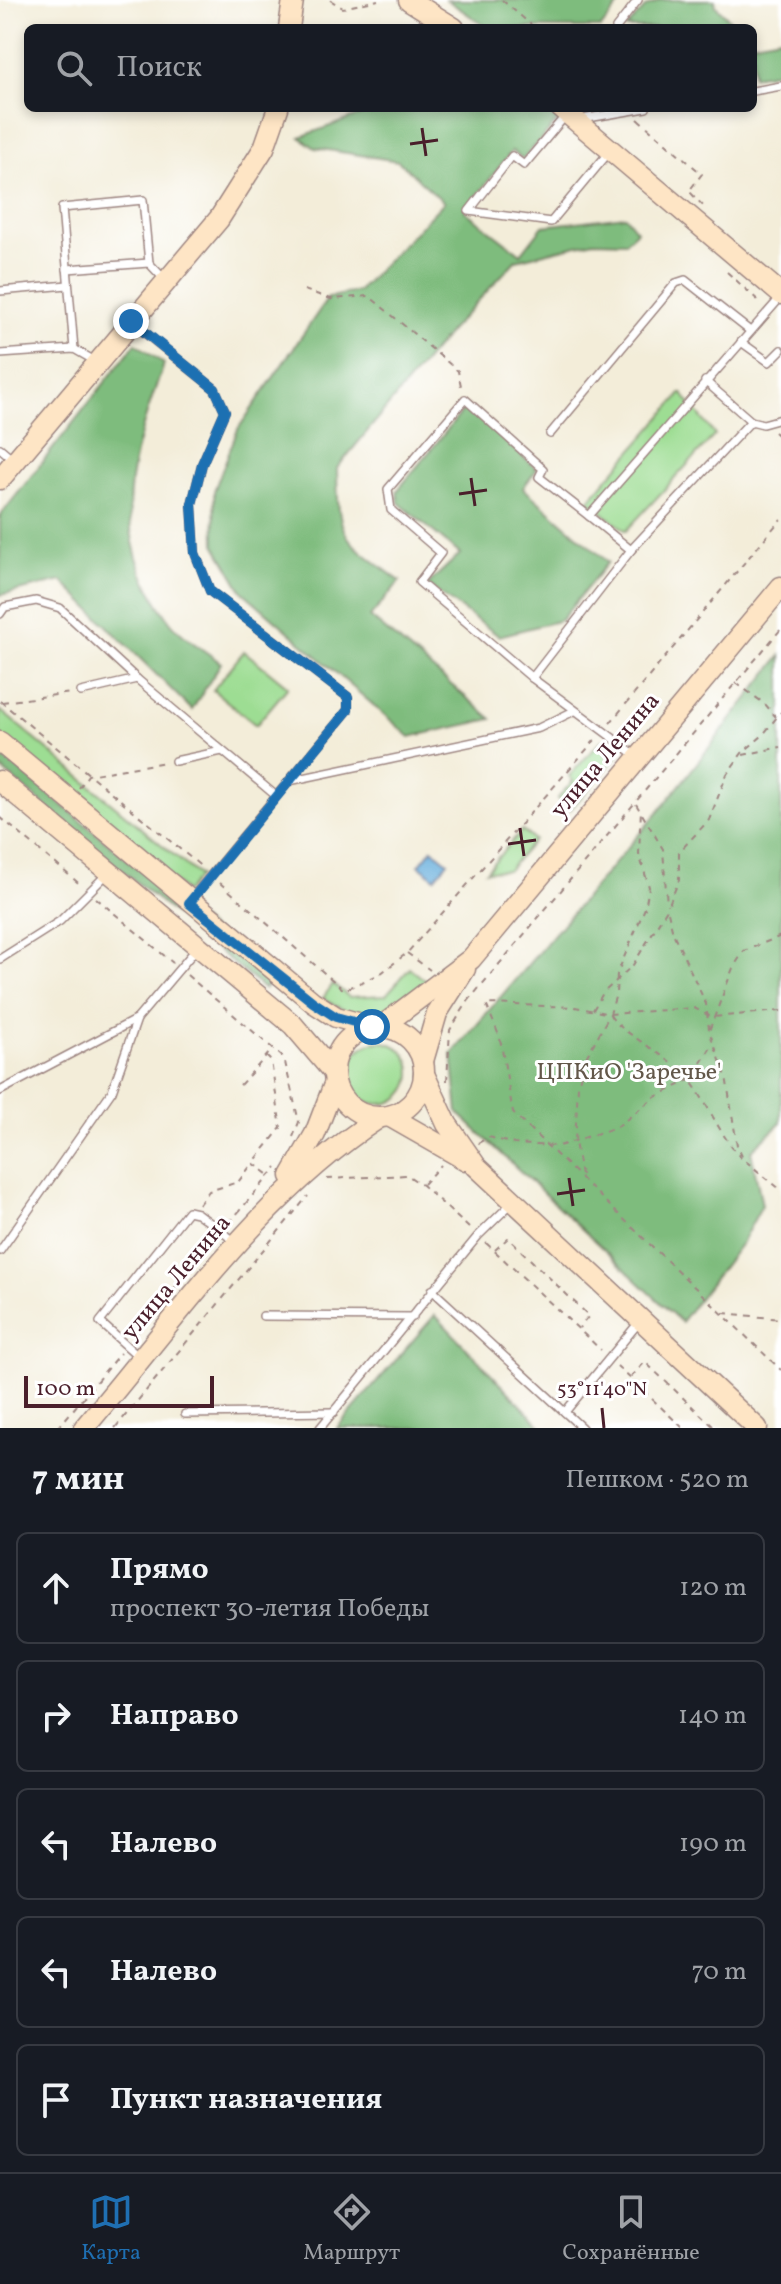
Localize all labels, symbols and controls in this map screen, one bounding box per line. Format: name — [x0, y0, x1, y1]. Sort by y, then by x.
search box — [24, 24, 757, 112]
icon: search — [52, 46, 96, 90]
text: Поиск — [116, 47, 202, 89]
route end — [113, 303, 149, 339]
street label: улица Ленина — [543, 686, 669, 826]
route start — [354, 1009, 390, 1045]
park label: ЦПКиО 'Заречье' — [537, 1056, 721, 1090]
street label: улица Ленина — [114, 1208, 240, 1348]
scale bar — [24, 1372, 214, 1408]
text: 100 m — [36, 1374, 95, 1405]
text: 53°11'40"N — [557, 1376, 647, 1404]
text: 7 мин — [32, 1457, 124, 1504]
text: Пешком · 520 m — [566, 1462, 749, 1498]
text: Прямо — [110, 1549, 209, 1591]
icon: ahead — [34, 1566, 78, 1610]
text: 120 m — [679, 1570, 747, 1606]
text: проспект 30-летия Победы — [110, 1591, 429, 1627]
icon: right — [34, 1694, 78, 1738]
text: Направо — [110, 1695, 239, 1737]
text: 140 m — [678, 1698, 747, 1734]
icon: left — [34, 1822, 78, 1866]
text: Налево — [110, 1823, 217, 1865]
text: 190 m — [679, 1826, 747, 1862]
icon: left — [34, 1950, 78, 1994]
text: Налево — [110, 1951, 217, 1993]
text: 70 m — [692, 1954, 747, 1990]
icon: arrive — [34, 2078, 78, 2122]
text: Пункт назначения — [110, 2079, 382, 2121]
tab: Карта — [81, 2190, 141, 2269]
tab: Маршрут — [303, 2190, 400, 2269]
tab: Сохранённые — [563, 2190, 700, 2269]

